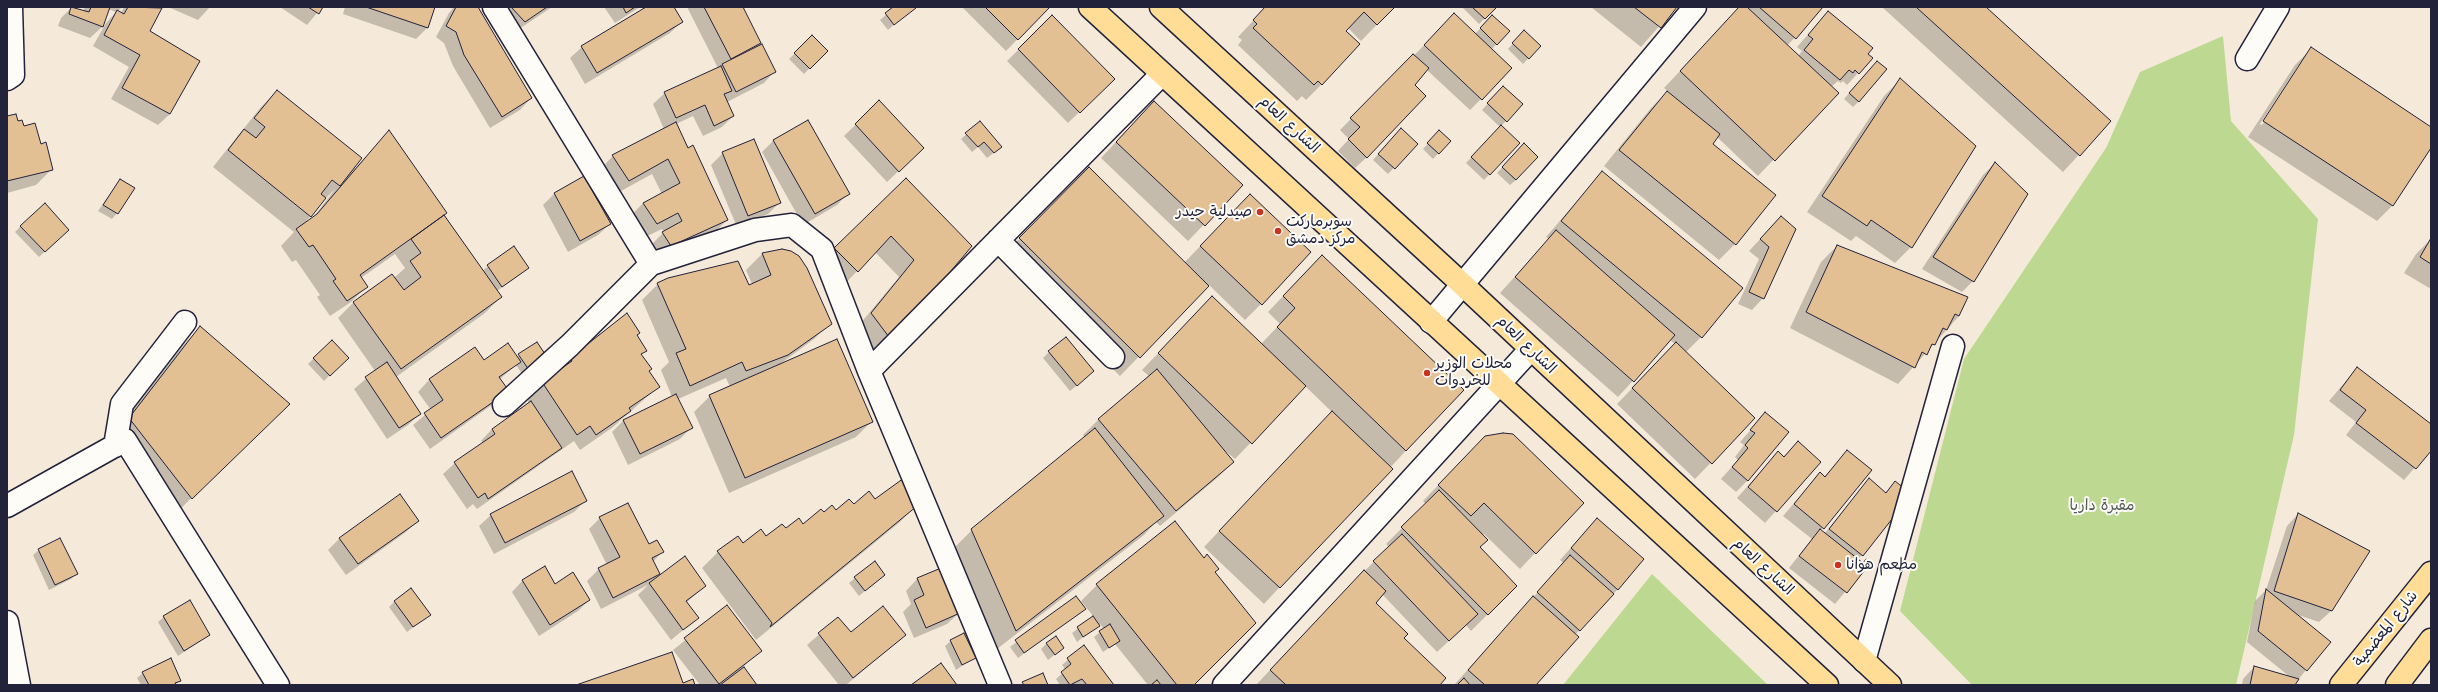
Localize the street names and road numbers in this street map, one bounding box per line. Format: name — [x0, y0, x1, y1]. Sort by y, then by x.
street label: الشارع العام — [1255, 92, 1323, 158]
street label: الشارع العام — [1492, 312, 1560, 378]
street label: الشارع العام — [1729, 534, 1797, 600]
street label: شارع المعضمية — [2350, 587, 2422, 671]

